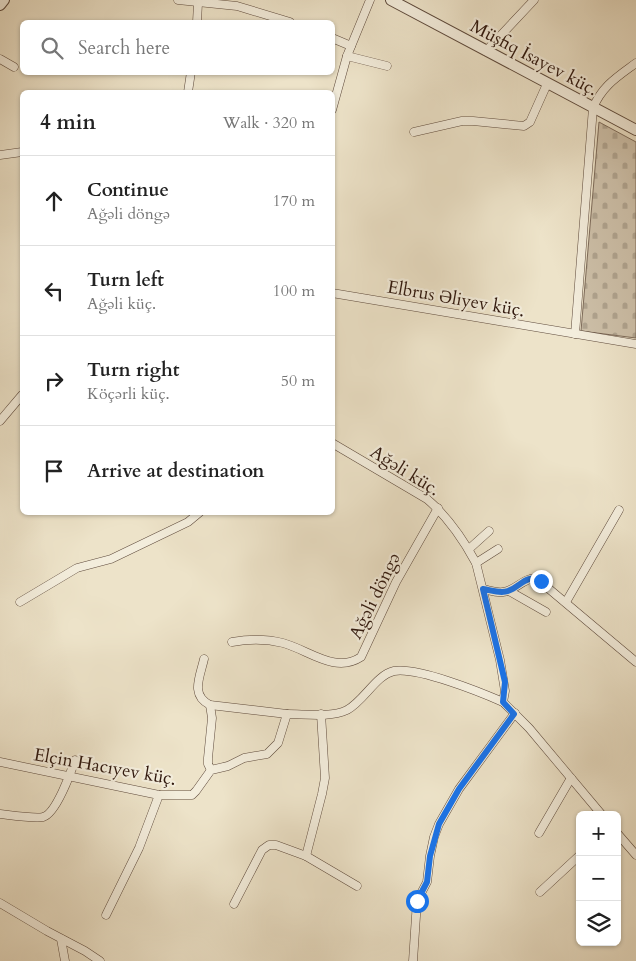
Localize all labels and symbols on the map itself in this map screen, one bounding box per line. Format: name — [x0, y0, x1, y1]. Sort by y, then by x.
street label: Müşfiq İsayev küç. — [466, 14, 602, 102]
street label: Elbrus Əliyev küç. — [385, 275, 527, 323]
street label: Ağəli küç. — [365, 440, 445, 502]
street label: Ağəli döngə — [343, 549, 407, 643]
route end — [530, 570, 553, 593]
street label: Elçin Hacıyev küç. — [32, 742, 178, 792]
route start — [406, 890, 429, 913]

